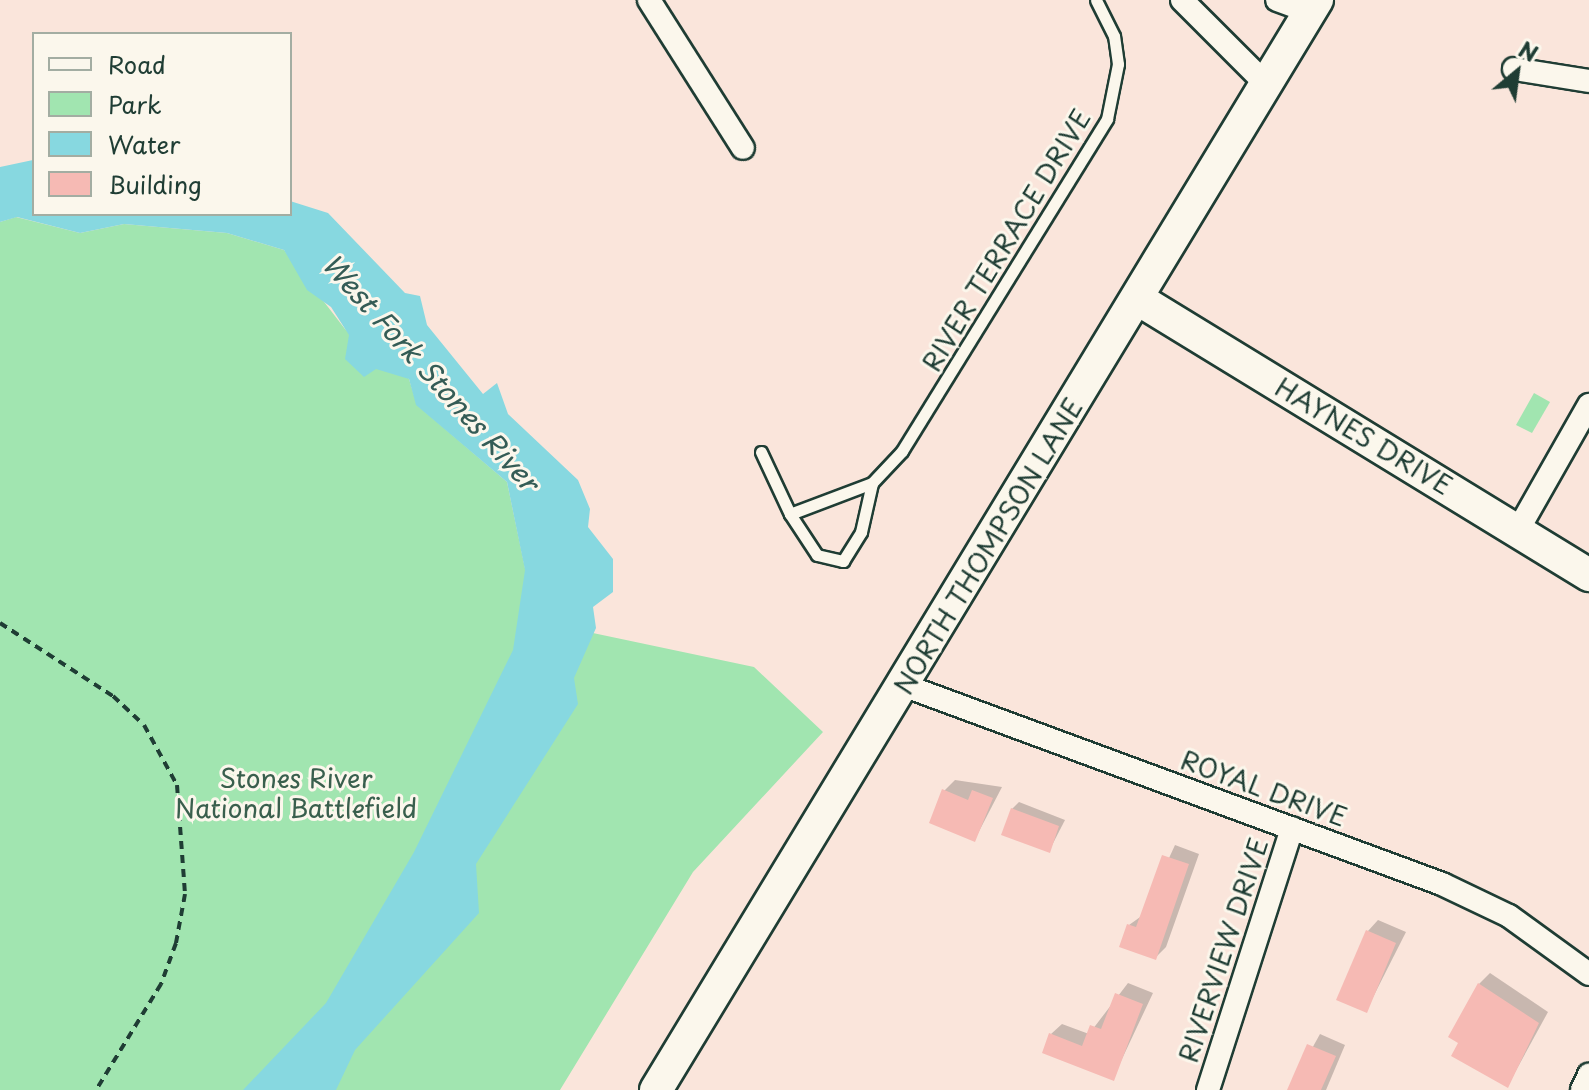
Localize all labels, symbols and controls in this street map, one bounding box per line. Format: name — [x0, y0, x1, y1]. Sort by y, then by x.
legend — [32, 32, 292, 216]
north arrow — [1477, 32, 1557, 112]
text: N — [1513, 32, 1545, 69]
text: Road — [108, 46, 166, 82]
text: Park — [108, 86, 162, 122]
street label: RIVER TERRACE DRIVE — [916, 104, 1096, 376]
text: Water — [108, 126, 180, 162]
text: Building — [108, 166, 202, 202]
water label: West Fork Stones River — [315, 246, 547, 498]
street label: HAYNES DRIVE — [1271, 372, 1457, 500]
street label: NORTH THOMPSON LANE — [887, 393, 1089, 699]
street label: ROYAL DRIVE — [1177, 744, 1351, 832]
park label: Stones River National Battlefield — [175, 762, 417, 824]
street label: RIVERVIEW DRIVE — [1172, 835, 1274, 1065]

